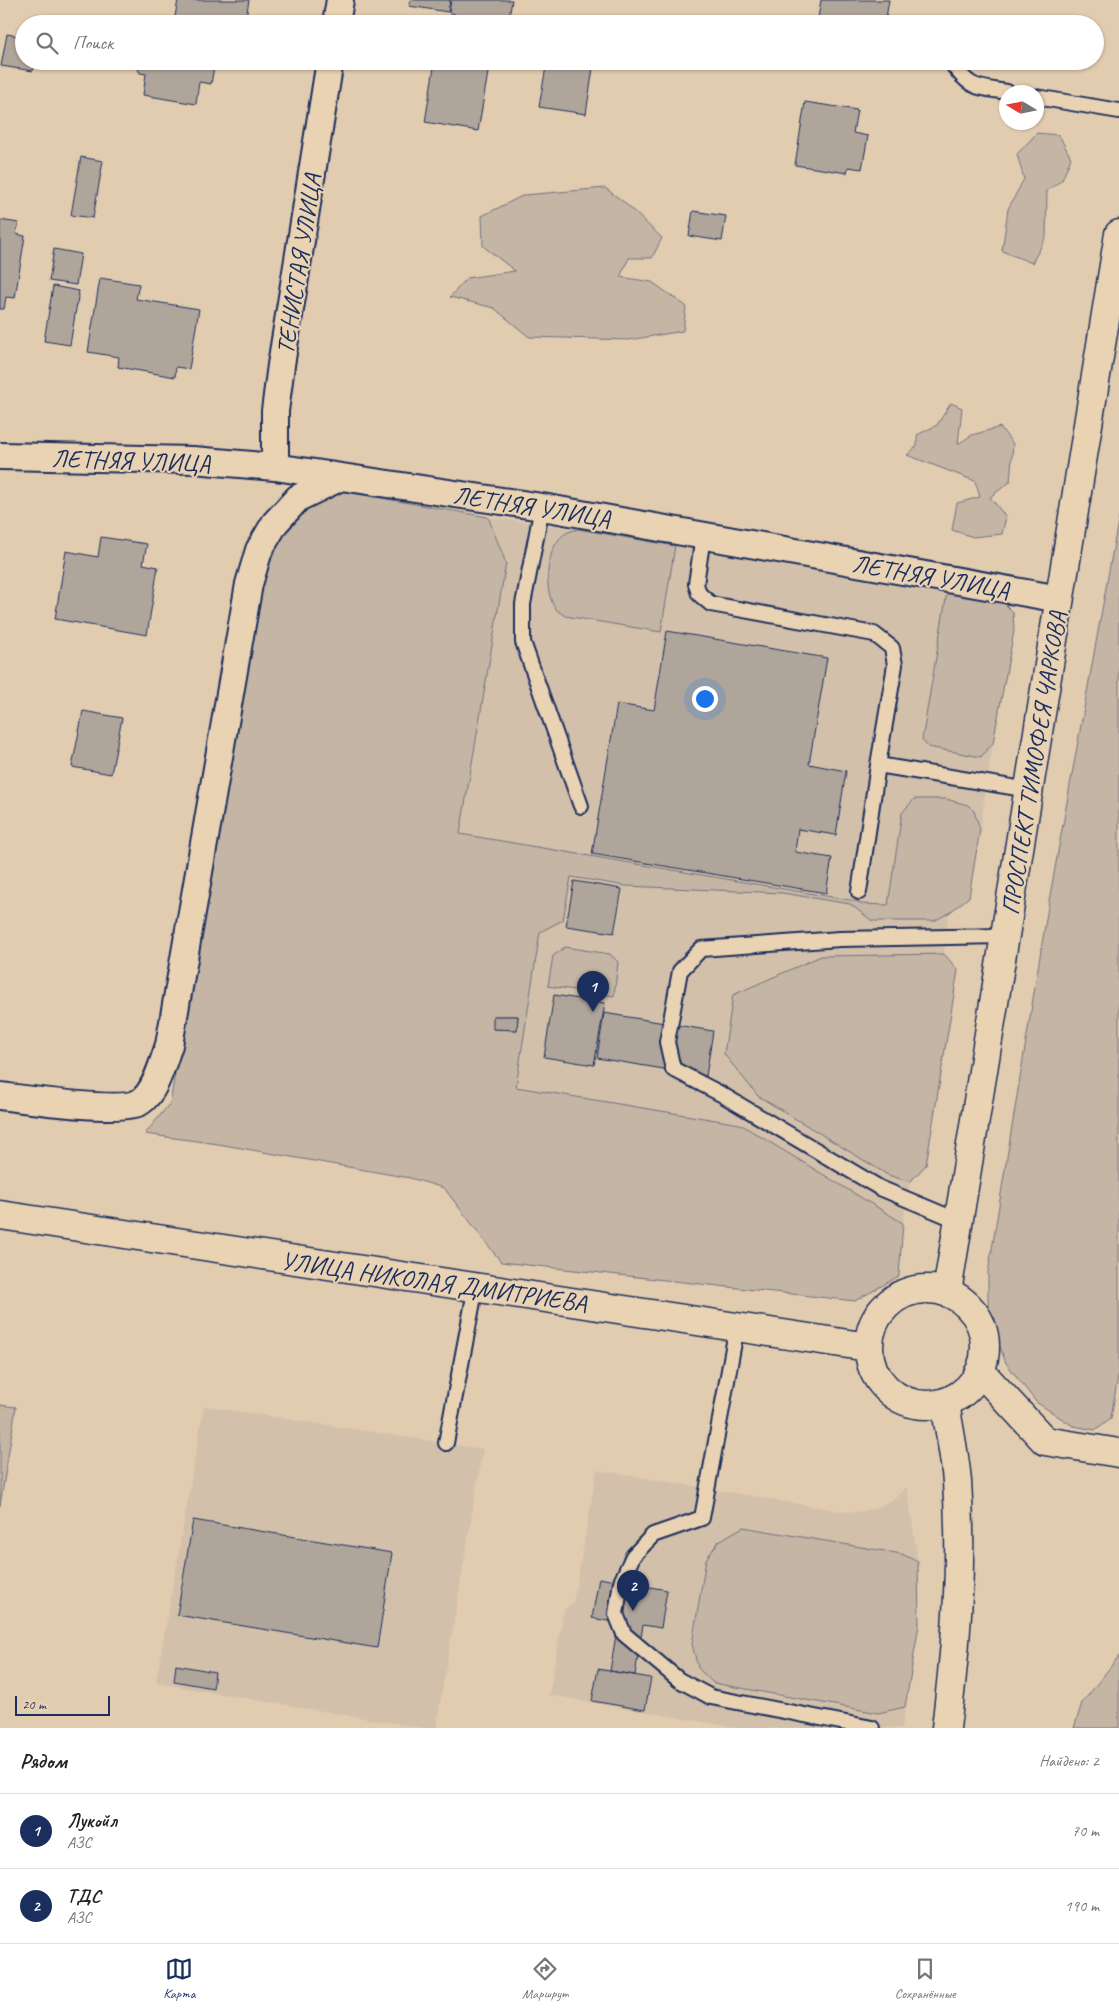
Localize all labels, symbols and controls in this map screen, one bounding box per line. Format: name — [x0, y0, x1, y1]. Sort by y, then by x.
search box — [15, 15, 1104, 70]
icon: search — [33, 29, 61, 57]
text: Поиск — [73, 31, 113, 55]
north arrow — [999, 85, 1044, 130]
street label: ТЕНИСТАЯ УЛИЦА — [269, 170, 329, 356]
street label: ЛЕТНЯЯ УЛИЦА — [51, 442, 211, 480]
street label: ЛЕТНЯЯ УЛИЦА — [451, 479, 613, 535]
street label: ЛЕТНЯЯ УЛИЦА — [850, 547, 1012, 607]
street label: ПРОСПЕКТ ТИМОФЕЯ ЧАРКОВА — [994, 609, 1074, 917]
your location — [692, 686, 718, 712]
pin: 1 — [577, 971, 609, 1012]
street label: УЛИЦА НИКОЛАЯ ДМИТРИЕВА — [279, 1245, 589, 1319]
pin: 2 — [617, 1570, 649, 1611]
scale bar — [15, 1693, 110, 1716]
text: 20 m — [22, 1696, 46, 1713]
text: Рядом — [20, 1748, 67, 1774]
text: Найдено: 2 — [1039, 1751, 1099, 1771]
text: Лукойл — [67, 1809, 117, 1833]
text: 1 — [32, 1821, 40, 1841]
text: 70 m — [1072, 1821, 1099, 1841]
text: АЗС — [67, 1833, 91, 1853]
text: ТДС — [67, 1884, 101, 1908]
text: 2 — [32, 1896, 40, 1916]
text: 190 m — [1065, 1896, 1099, 1916]
text: АЗС — [67, 1908, 91, 1928]
tab: Карта — [163, 1955, 195, 2002]
tab: Маршрут — [522, 1955, 568, 2002]
tab: Сохранённые — [895, 1955, 956, 2002]

